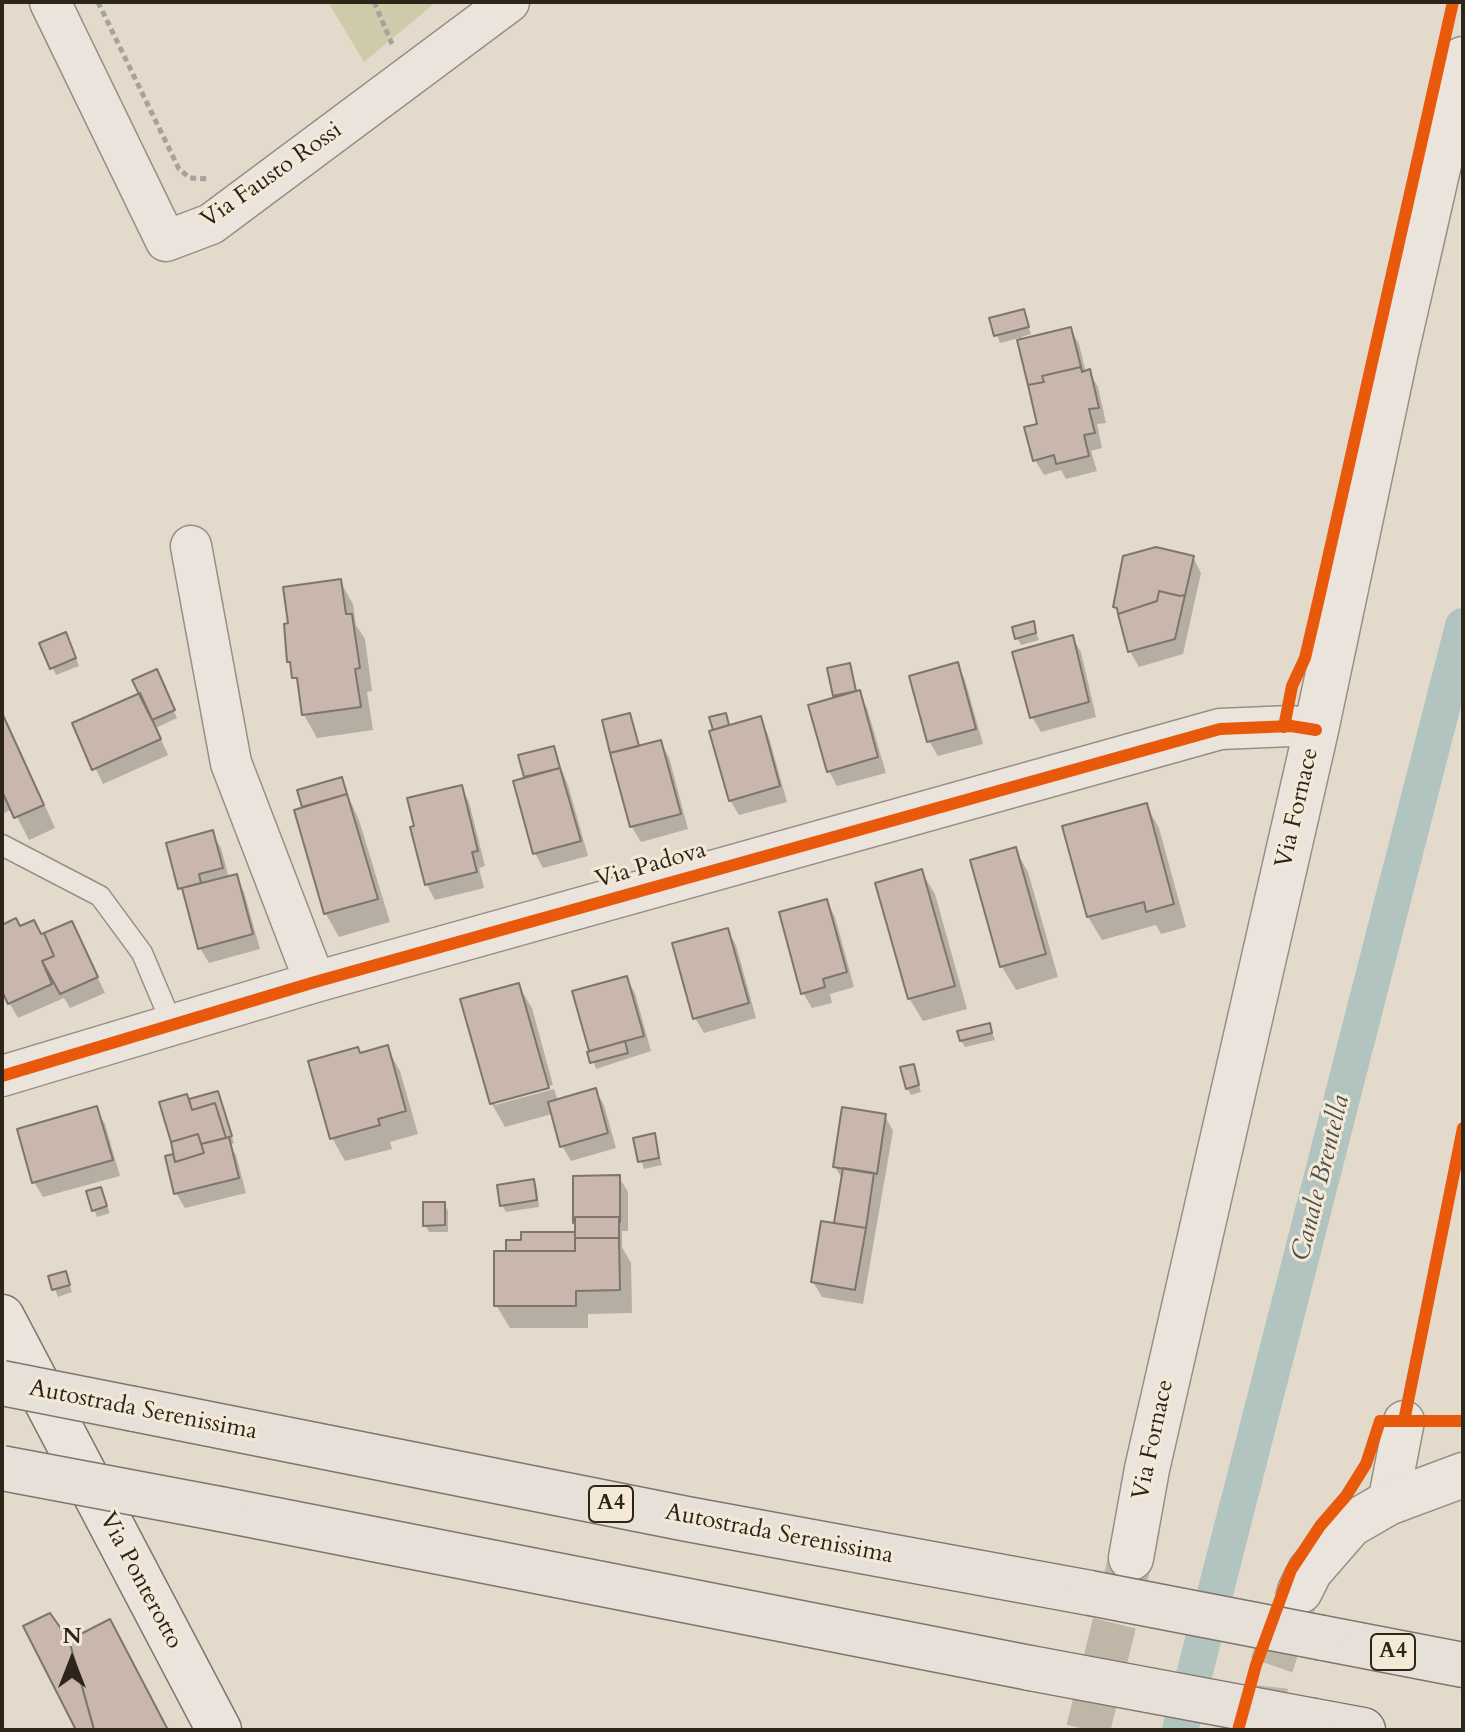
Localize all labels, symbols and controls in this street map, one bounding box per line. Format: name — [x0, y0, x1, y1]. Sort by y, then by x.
street label: Via Fausto Rossi — [196, 117, 348, 235]
street label: Via Fornace — [1270, 745, 1326, 871]
street label: Via Padova — [592, 836, 710, 896]
water label: Canale Brentella — [1286, 1092, 1358, 1264]
street label: Autostrada Serenissima — [27, 1375, 259, 1447]
street label: Via Fornace — [1127, 1377, 1181, 1503]
road number: A4 — [589, 1486, 633, 1522]
street label: Autostrada Serenissima — [663, 1499, 895, 1571]
street label: Via Ponterotto — [92, 1508, 188, 1654]
north arrow — [32, 1620, 112, 1700]
text: N — [62, 1621, 82, 1651]
road number: A4 — [1371, 1634, 1415, 1670]

